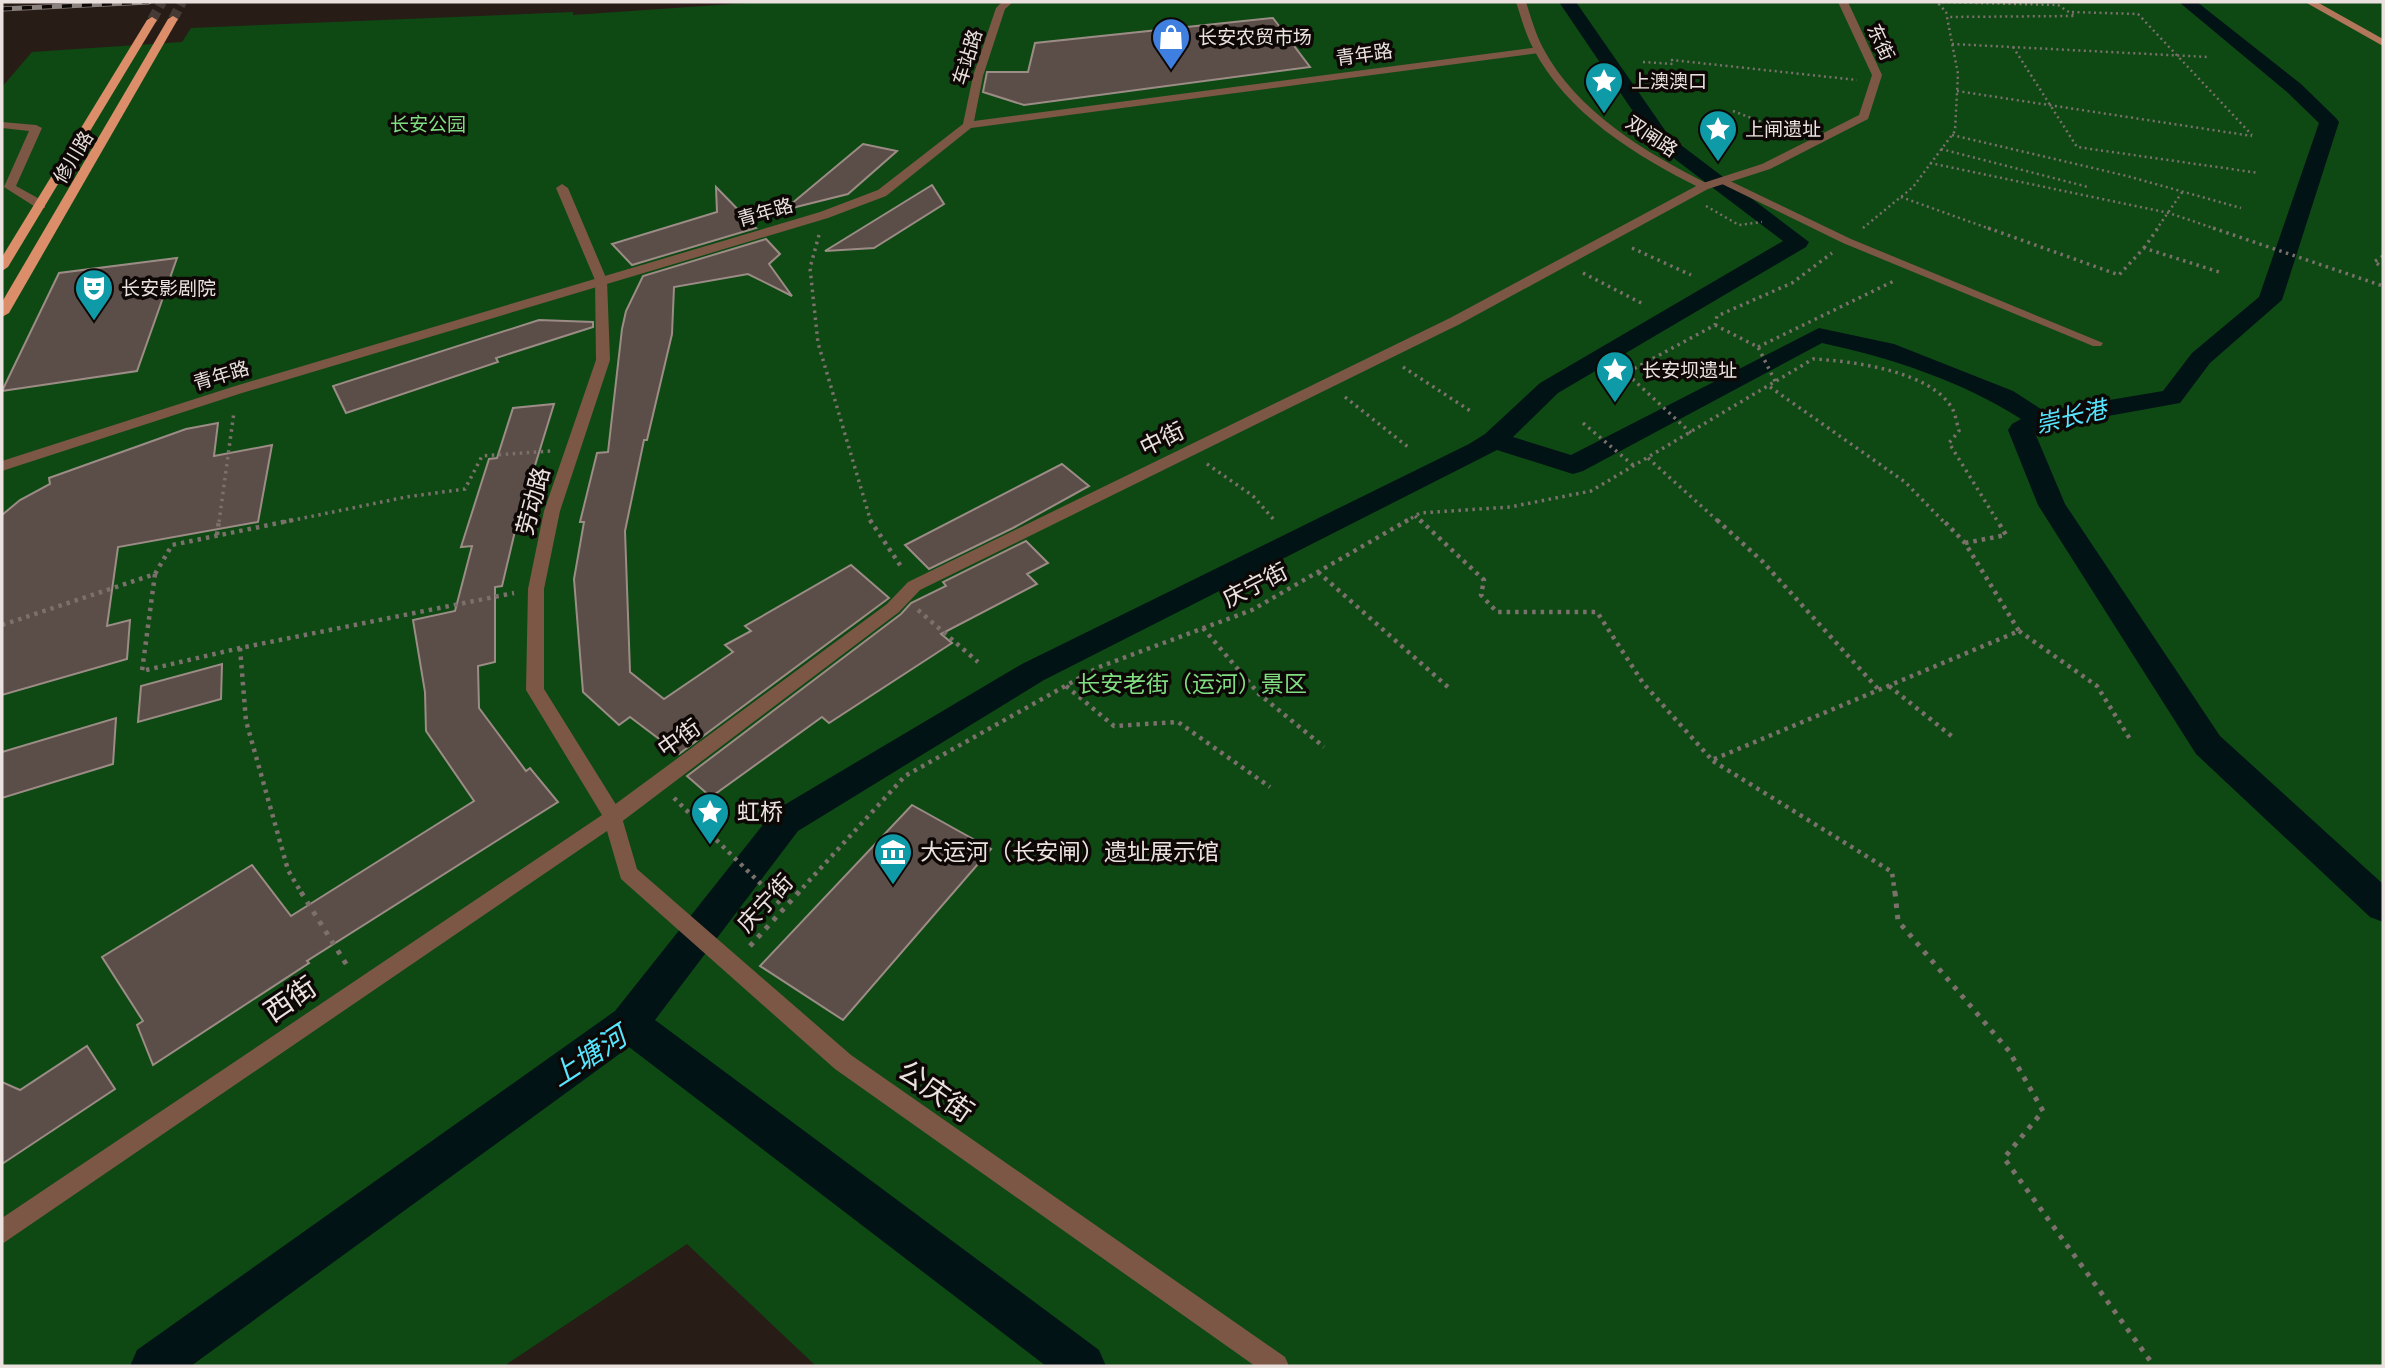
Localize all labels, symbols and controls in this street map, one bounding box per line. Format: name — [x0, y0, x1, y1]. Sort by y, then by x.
shop icon: 长安农贸市场 — [1150, 16, 1192, 71]
street label: 东街 — [1861, 19, 1901, 65]
place label: 长安农贸市场 — [1198, 24, 1312, 50]
street label: 车站路 — [946, 26, 988, 88]
street label: 青年路 — [1334, 37, 1394, 71]
place icon: 上澳澳口 — [1583, 60, 1625, 115]
place label: 上澳澳口 — [1631, 68, 1707, 94]
place icon: 上闸遗址 — [1697, 108, 1739, 163]
street label: 双闸路 — [1621, 109, 1683, 163]
park label: 长安公园 — [390, 111, 466, 137]
place label: 上闸遗址 — [1745, 116, 1821, 142]
street label: 修川路 — [47, 126, 99, 188]
street label: 青年路 — [734, 192, 796, 232]
theatre icon: 长安影剧院 — [73, 267, 115, 322]
place label: 长安影剧院 — [121, 275, 216, 301]
place icon: 长安坝遗址 — [1594, 349, 1636, 404]
street label: 青年路 — [190, 354, 252, 396]
place label: 长安坝遗址 — [1642, 357, 1737, 383]
water label: 崇长港 — [2032, 392, 2112, 440]
street label: 中街 — [1134, 415, 1189, 463]
street label: 劳动路 — [509, 464, 556, 538]
street label: 庆宁街 — [1217, 555, 1293, 614]
park label: 长安老街（运河）景区 — [1077, 668, 1307, 699]
street label: 中街 — [651, 712, 706, 763]
place icon: 虹桥 — [689, 791, 731, 846]
place label: 虹桥 — [737, 796, 783, 827]
museum icon: 大运河（长安闸）遗址展示馆 — [872, 831, 914, 886]
place label: 大运河（长安闸）遗址展示馆 — [920, 836, 1219, 867]
street label: 庆宁街 — [730, 867, 799, 938]
street label: 西街 — [256, 968, 324, 1030]
water label: 上塘河 — [542, 1014, 638, 1095]
street label: 公庆街 — [891, 1051, 981, 1131]

